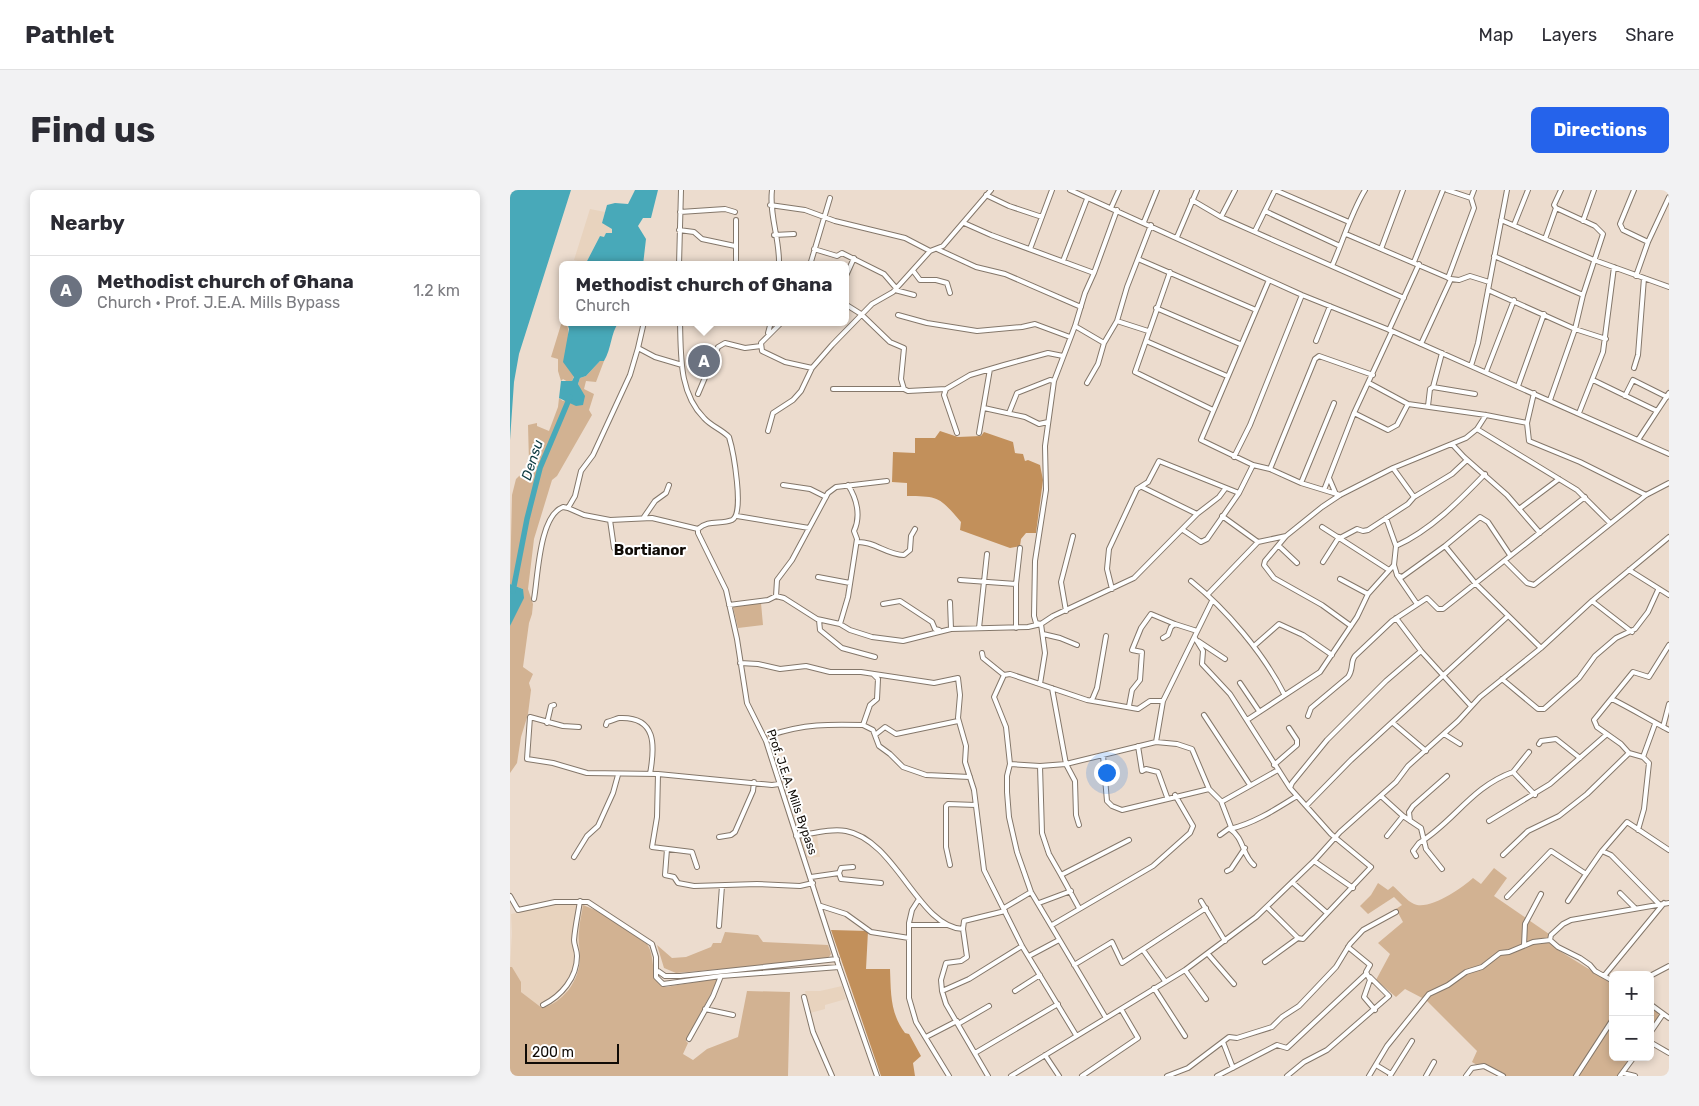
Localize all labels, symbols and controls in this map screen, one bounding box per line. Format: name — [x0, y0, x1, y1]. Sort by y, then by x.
text: Pathlet — [25, 21, 114, 49]
text: Map — [1479, 24, 1514, 46]
text: Layers — [1542, 24, 1597, 46]
text: Share — [1625, 24, 1674, 46]
button: Directions — [1531, 107, 1669, 153]
text: Find us — [30, 109, 155, 151]
text: Nearby — [50, 210, 125, 235]
popup — [559, 261, 849, 326]
text: Methodist church of Ghana — [97, 270, 354, 293]
text: Methodist church of Ghana — [576, 273, 832, 296]
text: A — [60, 281, 72, 300]
text: 1.2 km — [413, 281, 460, 300]
text: Church · Prof. J.E.A. Mills Bypass — [97, 293, 340, 312]
text: Church — [576, 296, 630, 315]
pin: A — [688, 342, 720, 380]
water label: Densu — [518, 437, 547, 483]
district label: Bortianor — [614, 541, 686, 559]
street label: Prof. J.E.A. Mills Bypass — [764, 727, 820, 857]
your location — [1094, 760, 1120, 786]
map controls — [1609, 971, 1654, 1061]
button: + — [1609, 971, 1654, 1016]
button: − — [1609, 1016, 1654, 1061]
scale bar — [525, 1041, 619, 1064]
text: 200 m — [532, 1044, 574, 1061]

